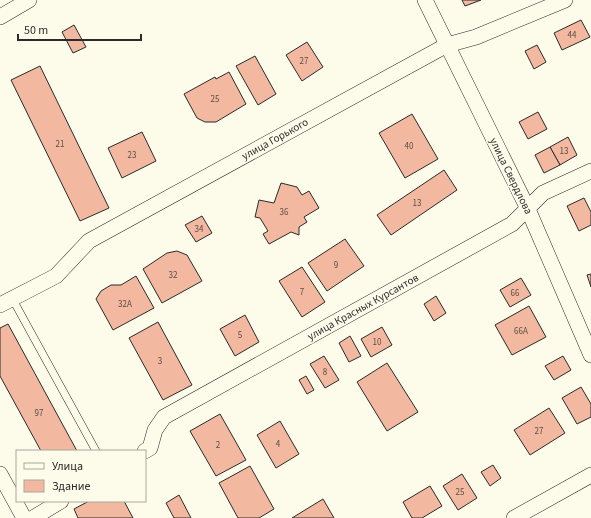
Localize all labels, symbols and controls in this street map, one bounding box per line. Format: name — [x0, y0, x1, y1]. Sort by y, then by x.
scale bar — [18, 16, 141, 42]
text: 50 m — [24, 22, 48, 39]
house number: 44 — [568, 29, 577, 42]
house number: 27 — [300, 55, 309, 68]
house number: 25 — [211, 93, 220, 106]
street label: улица Горького — [239, 114, 311, 164]
street label: улица Свердлова — [486, 135, 536, 217]
house number: 21 — [56, 138, 64, 151]
house number: 40 — [405, 140, 414, 153]
house number: 13 — [560, 145, 569, 158]
house number: 23 — [128, 149, 137, 162]
house number: 13 — [413, 197, 422, 210]
house number: 36 — [280, 206, 289, 219]
house number: 34 — [195, 223, 204, 236]
house number: 9 — [334, 259, 339, 272]
house number: 32 — [169, 269, 178, 282]
street label: улица Красных Курсантов — [305, 270, 422, 344]
house number: 7 — [300, 286, 305, 299]
house number: 66 — [511, 287, 520, 300]
house number: 32А — [118, 298, 132, 311]
house number: 66А — [514, 325, 528, 338]
house number: 5 — [238, 329, 243, 342]
house number: 10 — [373, 336, 382, 349]
house number: 3 — [158, 355, 163, 368]
house number: 8 — [323, 366, 328, 379]
house number: 97 — [35, 407, 44, 420]
house number: 27 — [535, 425, 544, 438]
house number: 4 — [276, 438, 281, 451]
house number: 2 — [216, 439, 221, 452]
legend — [16, 450, 146, 502]
text: Улица — [52, 458, 83, 475]
text: Здание — [52, 478, 91, 495]
house number: 25 — [456, 486, 465, 499]

